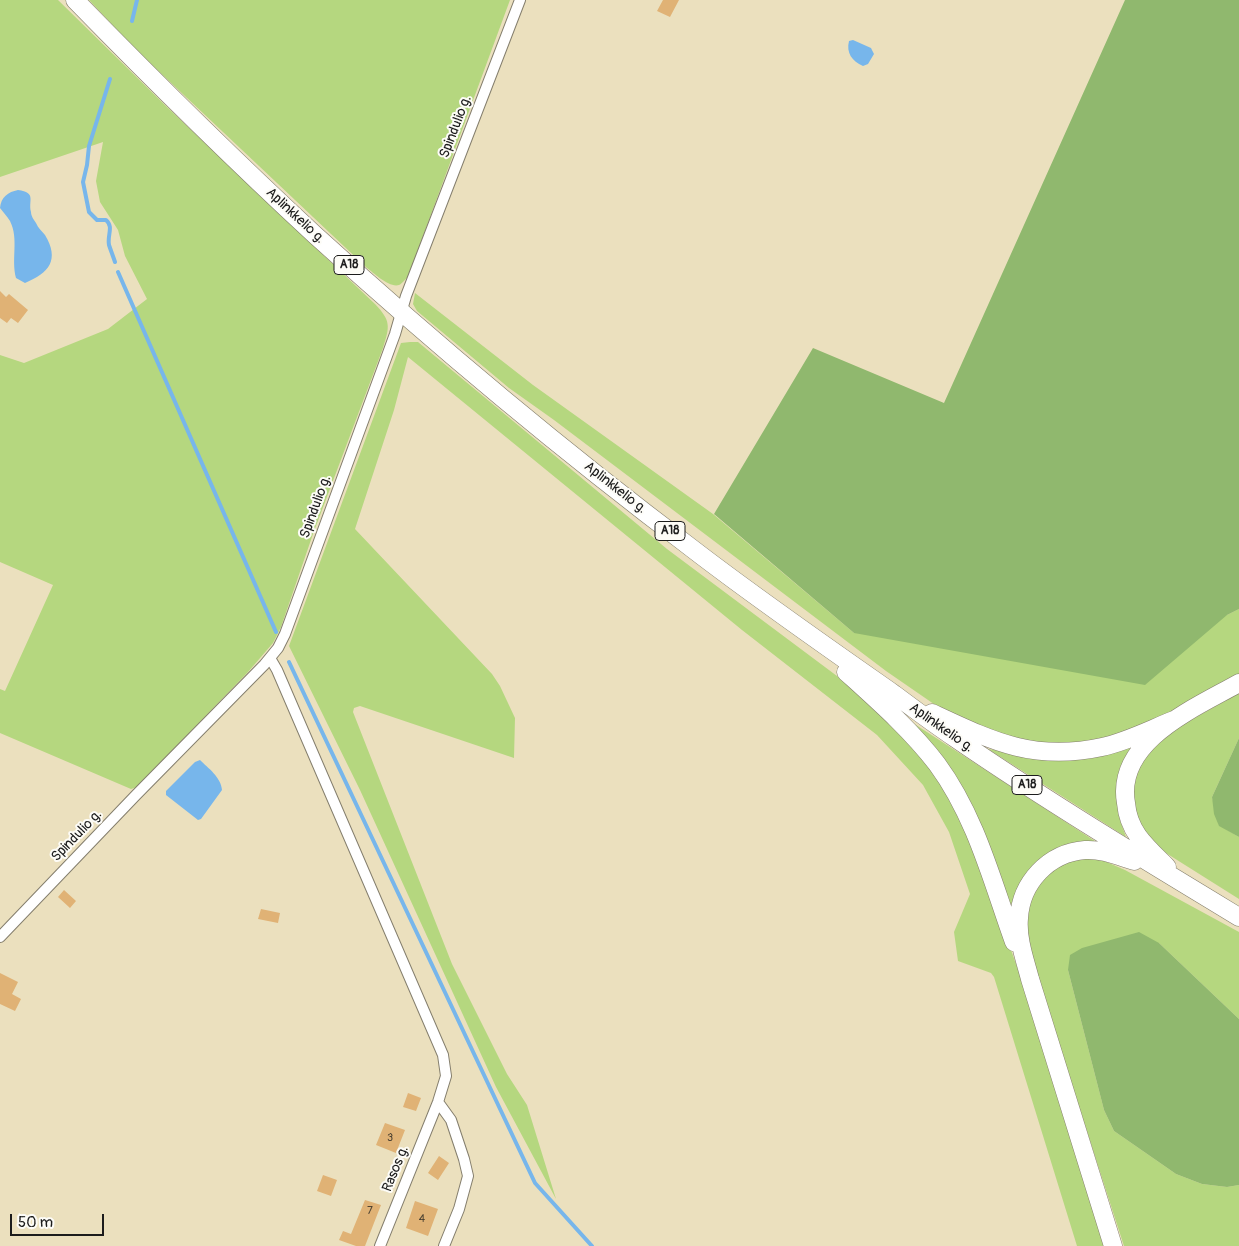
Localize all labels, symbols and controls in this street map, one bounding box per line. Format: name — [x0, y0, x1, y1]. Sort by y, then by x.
street label: Spindulio g. — [436, 93, 476, 161]
street label: Aplinkkelio g. — [262, 184, 328, 248]
road number: A18 — [334, 256, 364, 274]
street label: Aplinkkelio g. — [581, 458, 649, 518]
street label: Spindulio g. — [297, 473, 335, 541]
road number: A18 — [655, 522, 685, 540]
street label: Aplinkkelio g. — [906, 700, 976, 756]
road number: A18 — [1012, 776, 1042, 794]
street label: Spindulio g. — [48, 807, 106, 865]
house number: 3 — [387, 1131, 393, 1145]
street label: Rasos g. — [379, 1144, 413, 1194]
scale bar — [12, 1204, 106, 1236]
house number: 7 — [367, 1204, 373, 1218]
house number: 4 — [419, 1212, 425, 1226]
text: 50 m — [18, 1213, 53, 1232]

